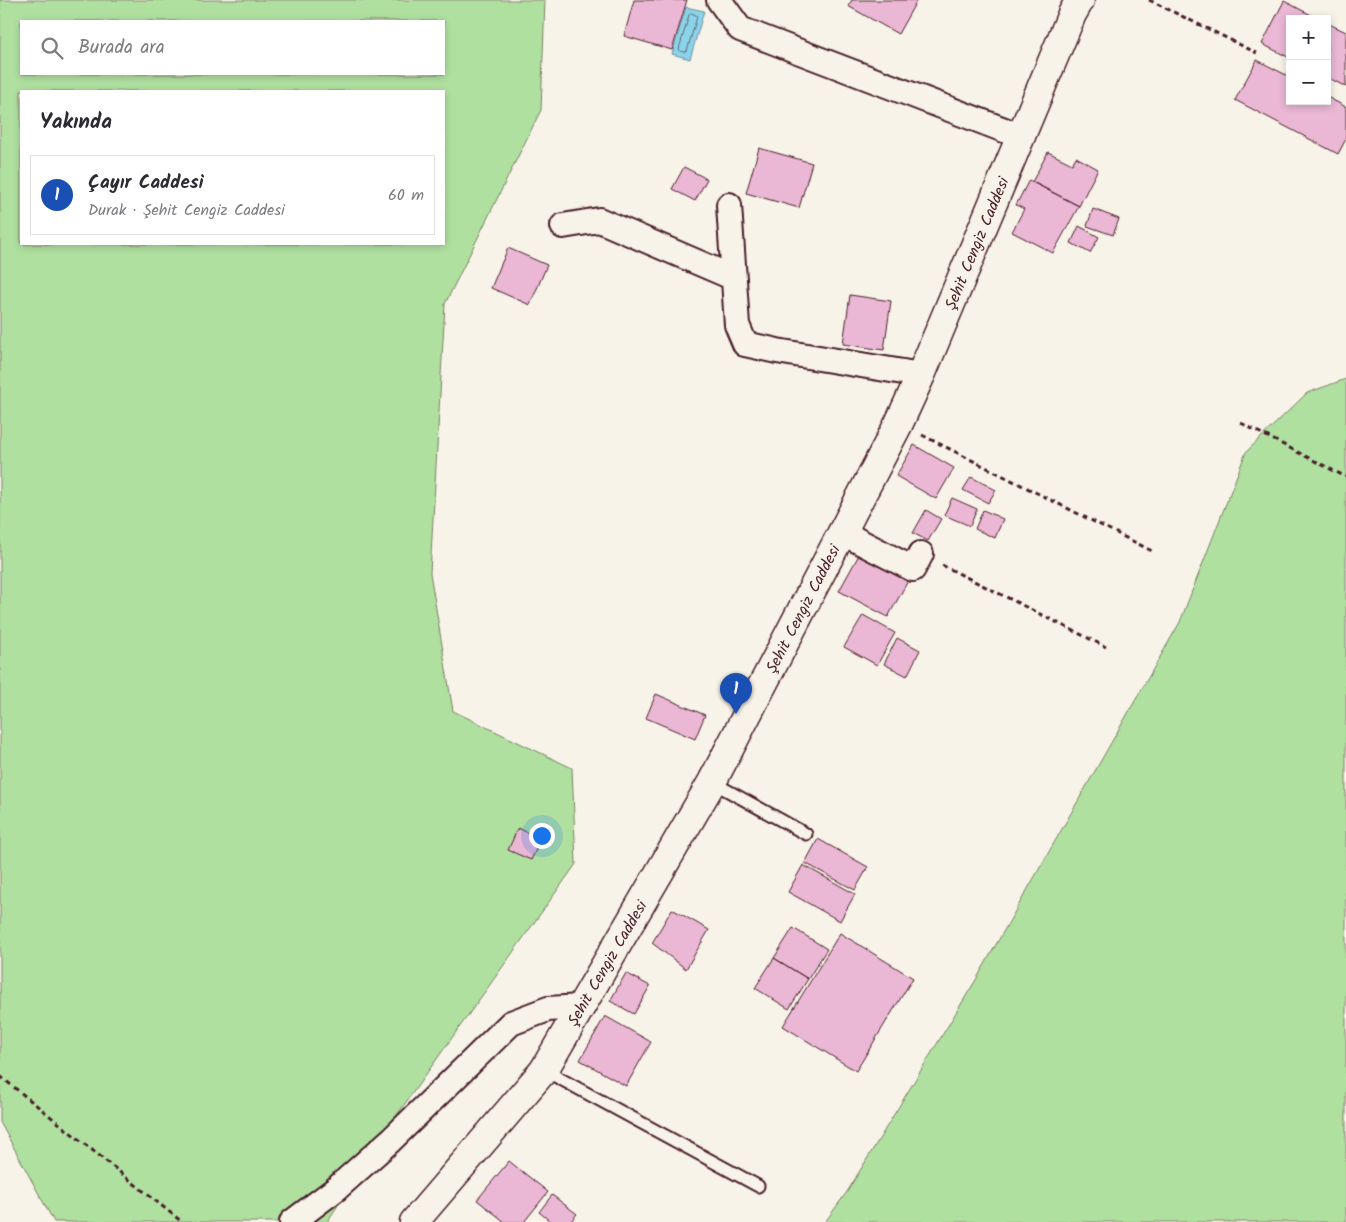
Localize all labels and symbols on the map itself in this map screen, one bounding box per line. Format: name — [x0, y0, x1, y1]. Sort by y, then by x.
street label: Şehit Cengiz Caddesi — [939, 172, 1017, 314]
street label: Şehit Cengiz Caddesi — [760, 539, 848, 678]
pin: 1 — [720, 673, 752, 714]
your location — [529, 823, 555, 849]
street label: Şehit Cengiz Caddesi — [561, 895, 655, 1031]

